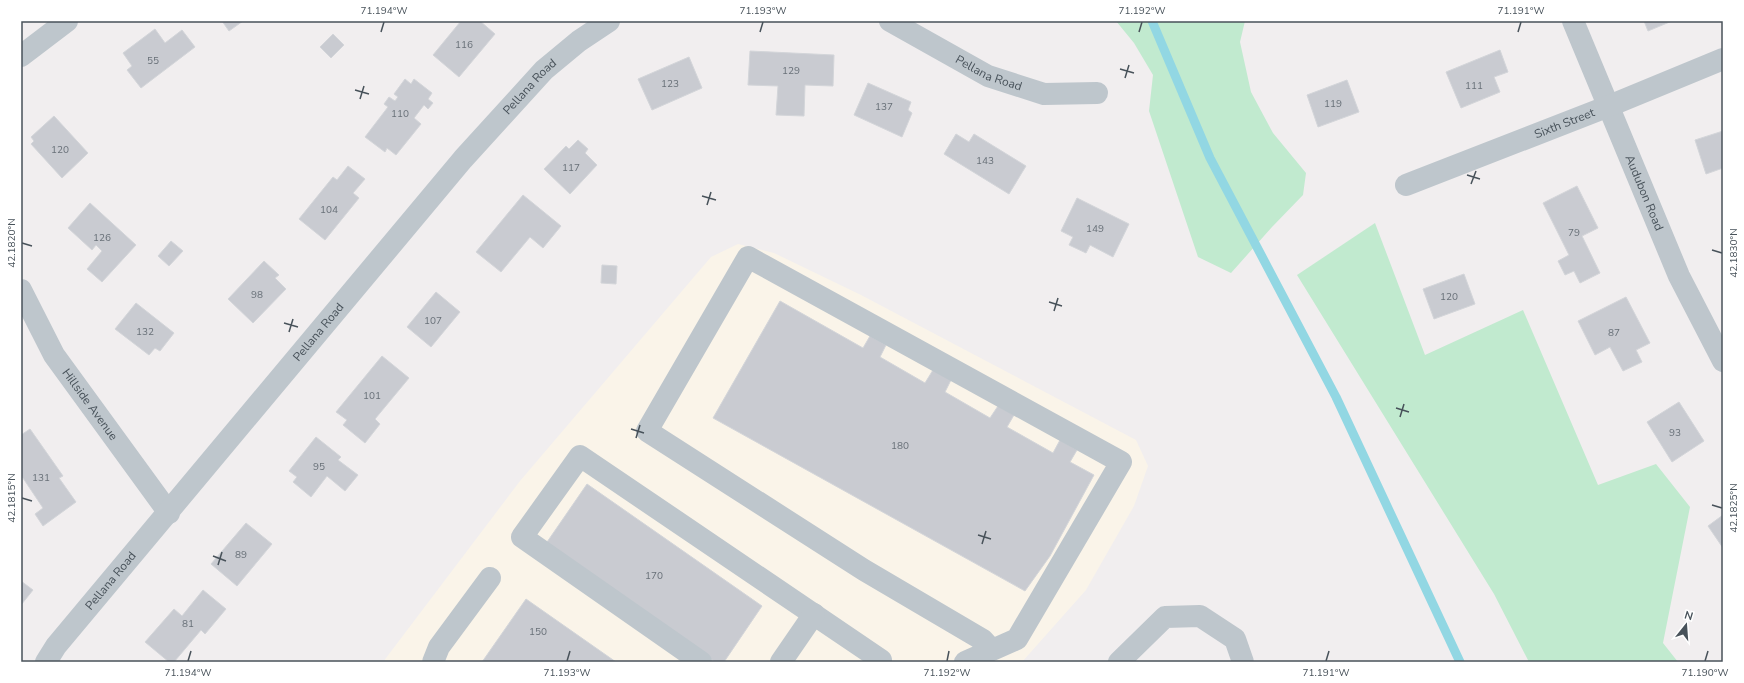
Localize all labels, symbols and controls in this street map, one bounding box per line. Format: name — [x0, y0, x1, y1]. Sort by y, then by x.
text: 71.194°W — [360, 4, 408, 18]
text: 71.193°W — [739, 4, 787, 18]
text: 71.192°W — [1118, 4, 1166, 18]
text: 71.191°W — [1497, 4, 1545, 18]
house number: 116 — [455, 38, 473, 52]
street label: Pellana Road — [953, 51, 1024, 94]
house number: 55 — [147, 54, 159, 68]
street label: Pellana Road — [499, 55, 560, 118]
house number: 129 — [782, 64, 800, 78]
house number: 123 — [661, 77, 679, 91]
house number: 111 — [1465, 79, 1483, 93]
house number: 119 — [1324, 97, 1342, 111]
house number: 137 — [875, 100, 893, 114]
street label: Sixth Street — [1532, 104, 1598, 142]
house number: 110 — [391, 107, 409, 121]
house number: 120 — [51, 143, 69, 157]
street label: Audubon Road — [1622, 152, 1667, 233]
house number: 143 — [976, 154, 994, 168]
house number: 117 — [562, 161, 580, 175]
house number: 104 — [320, 203, 338, 217]
text: 42.1820°N — [5, 218, 19, 268]
house number: 149 — [1086, 222, 1104, 236]
house number: 79 — [1568, 226, 1580, 240]
text: 42.1830°N — [1727, 228, 1741, 278]
house number: 126 — [93, 231, 111, 245]
house number: 98 — [251, 288, 263, 302]
house number: 120 — [1440, 290, 1458, 304]
street label: Pellana Road — [289, 300, 347, 365]
house number: 107 — [424, 314, 442, 328]
house number: 132 — [136, 325, 154, 339]
house number: 87 — [1608, 326, 1620, 340]
street label: Hillside Avenue — [58, 365, 121, 443]
house number: 101 — [363, 389, 381, 403]
house number: 93 — [1669, 426, 1681, 440]
house number: 180 — [891, 439, 909, 453]
house number: 95 — [313, 460, 325, 474]
house number: 131 — [32, 471, 50, 485]
text: 42.1815°N — [5, 473, 19, 523]
text: 42.1825°N — [1727, 483, 1741, 533]
street label: Pellana Road — [82, 548, 140, 613]
house number: 89 — [235, 548, 247, 562]
house number: 170 — [645, 569, 663, 583]
north arrow — [1666, 605, 1706, 645]
text: N — [1683, 608, 1695, 624]
house number: 81 — [182, 617, 194, 631]
house number: 150 — [529, 625, 547, 639]
text: 71.194°W — [164, 666, 212, 680]
text: 71.193°W — [543, 666, 591, 680]
text: 71.192°W — [923, 666, 971, 680]
text: 71.191°W — [1302, 666, 1350, 680]
text: 71.190°W — [1681, 666, 1729, 680]

